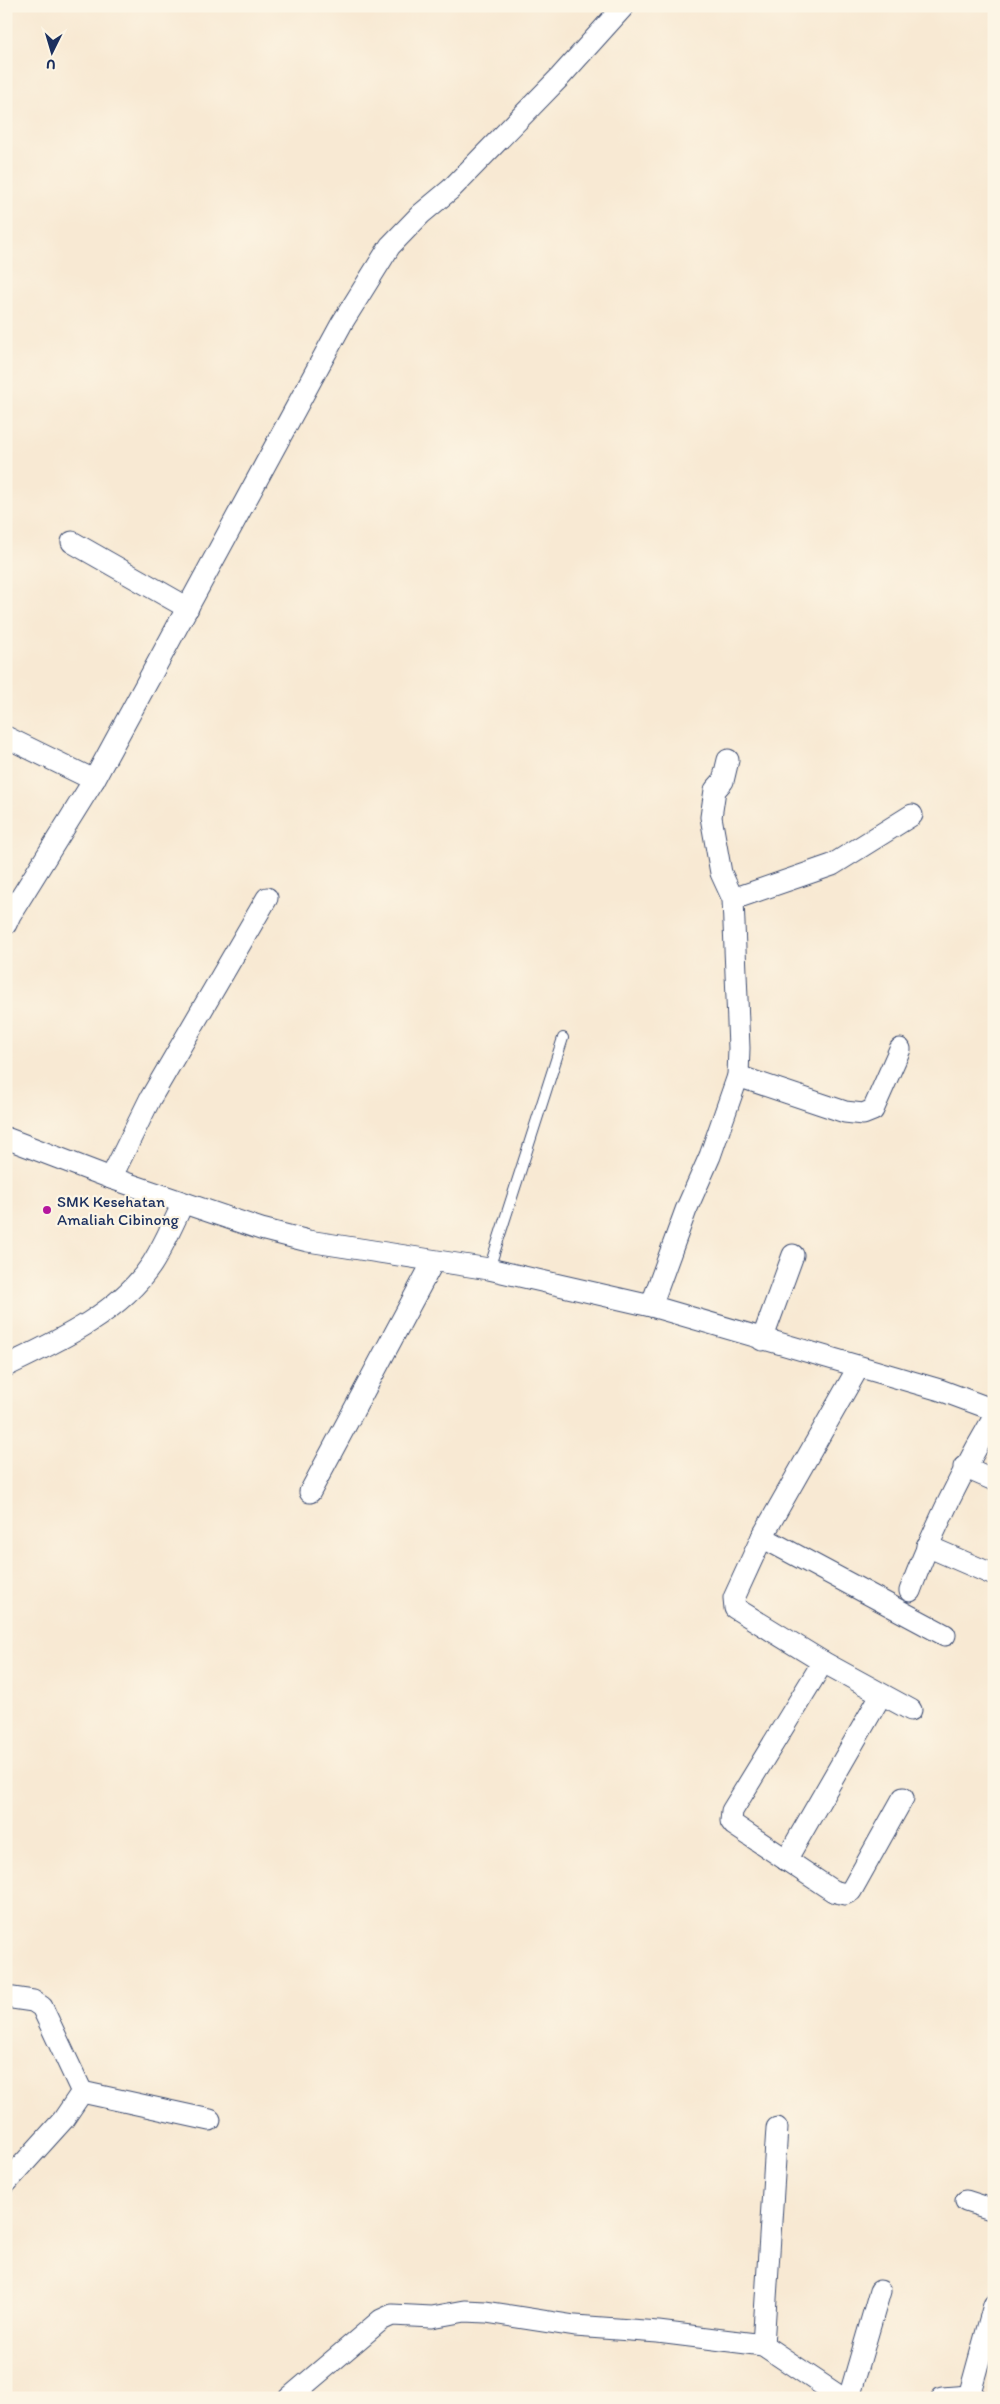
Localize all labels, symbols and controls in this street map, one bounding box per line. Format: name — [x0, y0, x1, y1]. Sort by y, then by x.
north arrow — [28, 28, 78, 78]
text: U — [46, 56, 56, 73]
place label: SMK Kesehatan Amaliah Cibinong — [57, 1192, 180, 1229]
marker: SMK Kesehatan Amaliah Cibinong — [41, 1204, 53, 1216]

